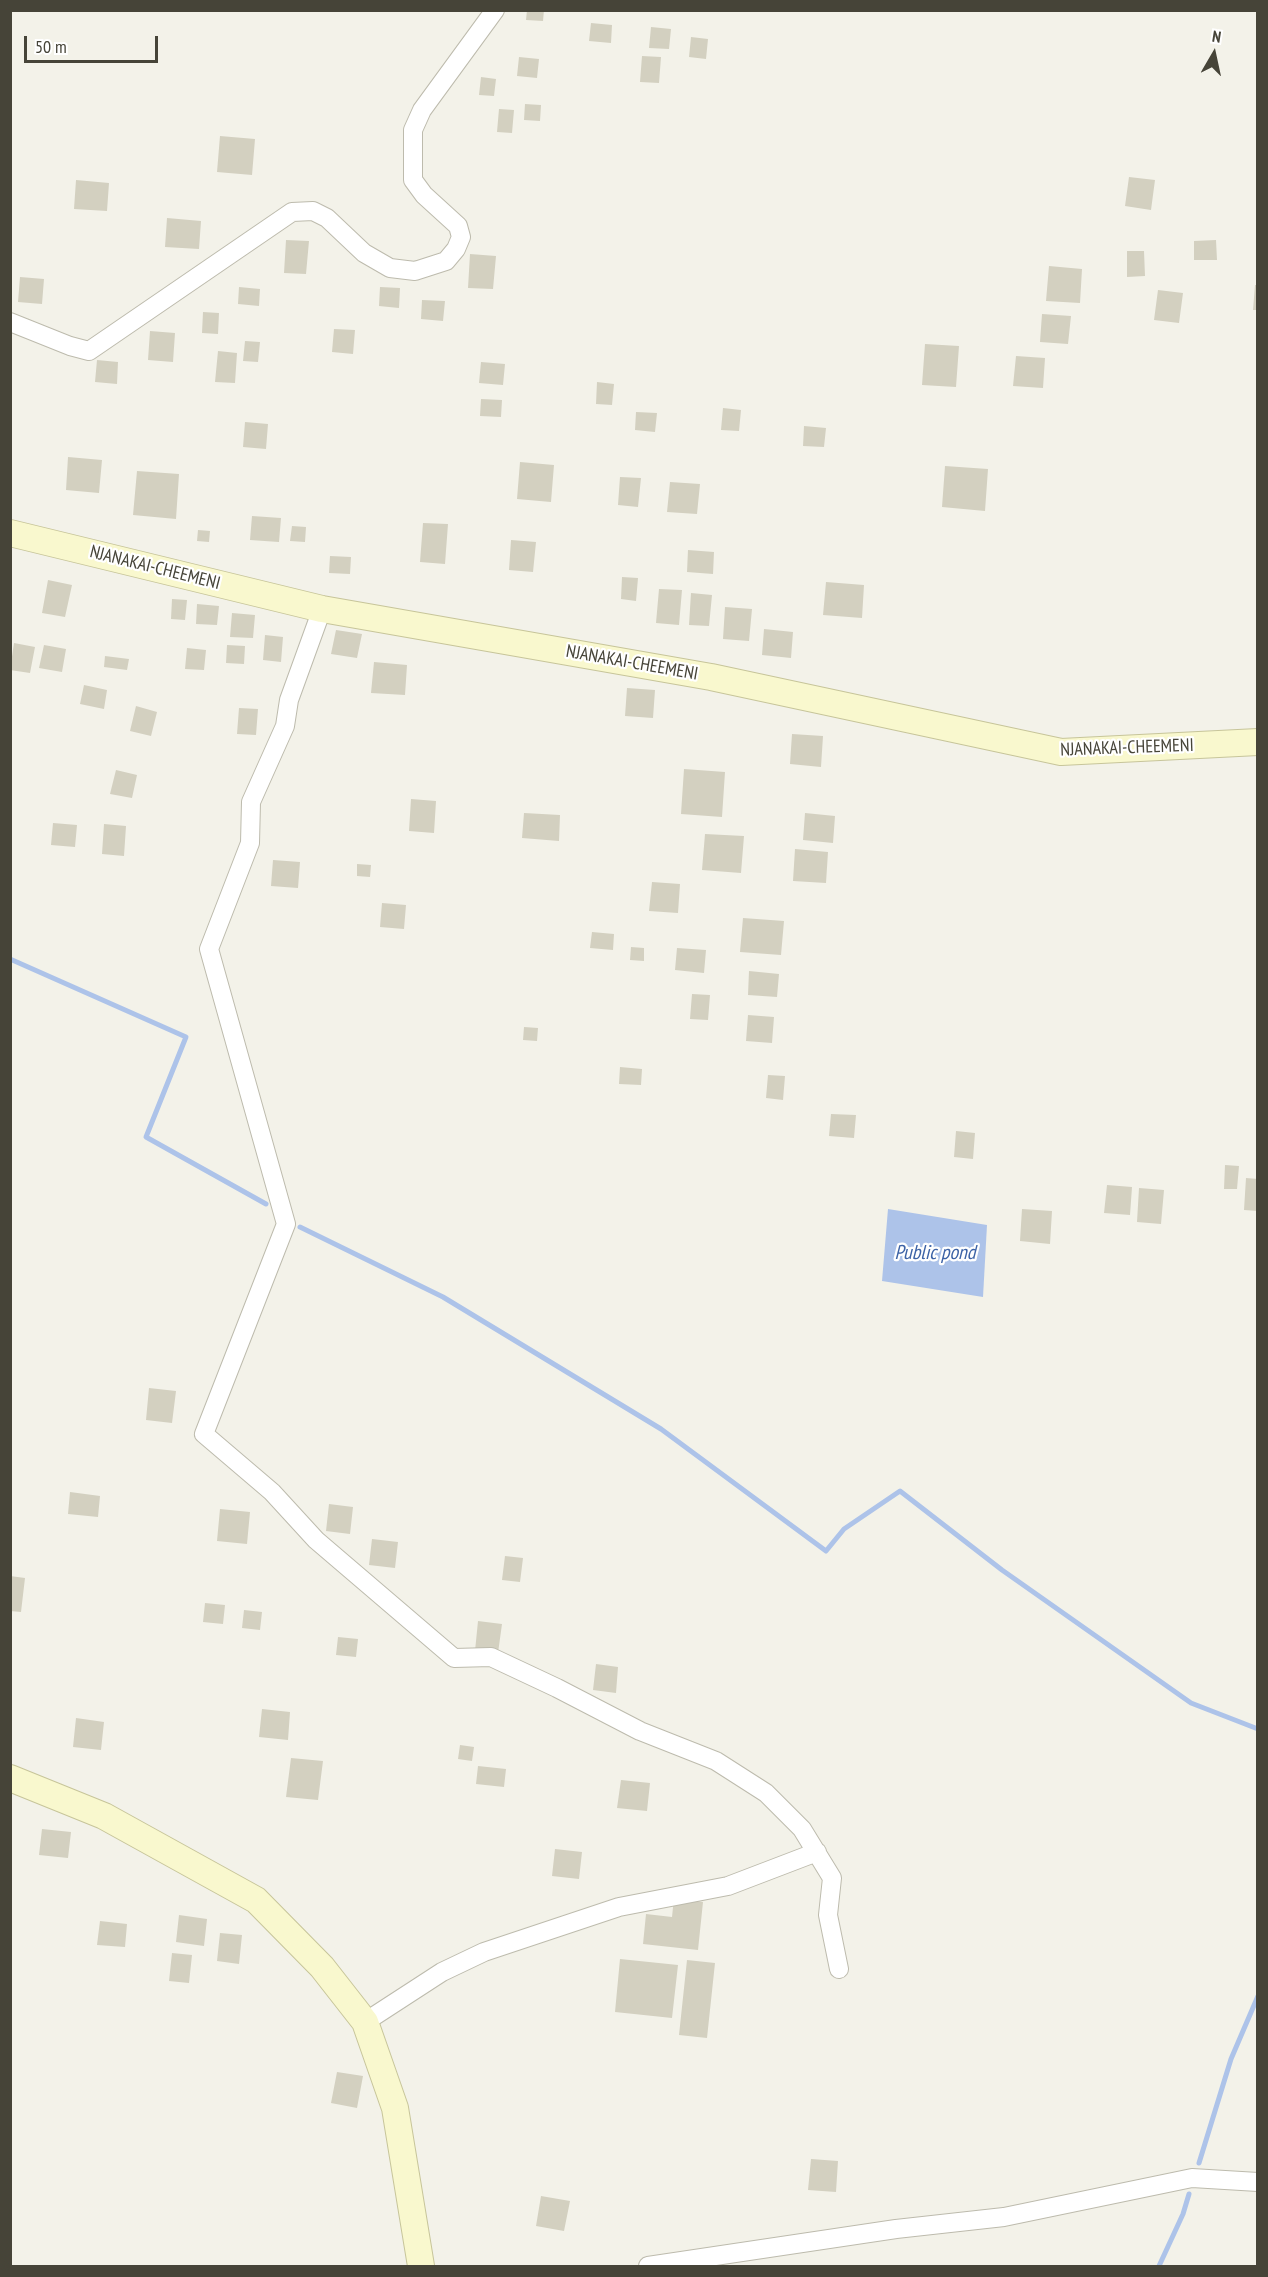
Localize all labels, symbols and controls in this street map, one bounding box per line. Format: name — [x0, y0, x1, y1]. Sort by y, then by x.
scale bar — [27, 24, 160, 62]
north arrow — [1184, 24, 1244, 84]
text: N — [1211, 26, 1223, 47]
text: 50 m — [35, 35, 67, 58]
street label: NJANAKAI-CHEEMENI — [88, 541, 222, 595]
street label: NJANAKAI-CHEEMENI — [564, 641, 700, 685]
street label: NJANAKAI-CHEEMENI — [1060, 735, 1194, 761]
water label: Public pond — [895, 1241, 975, 1265]

